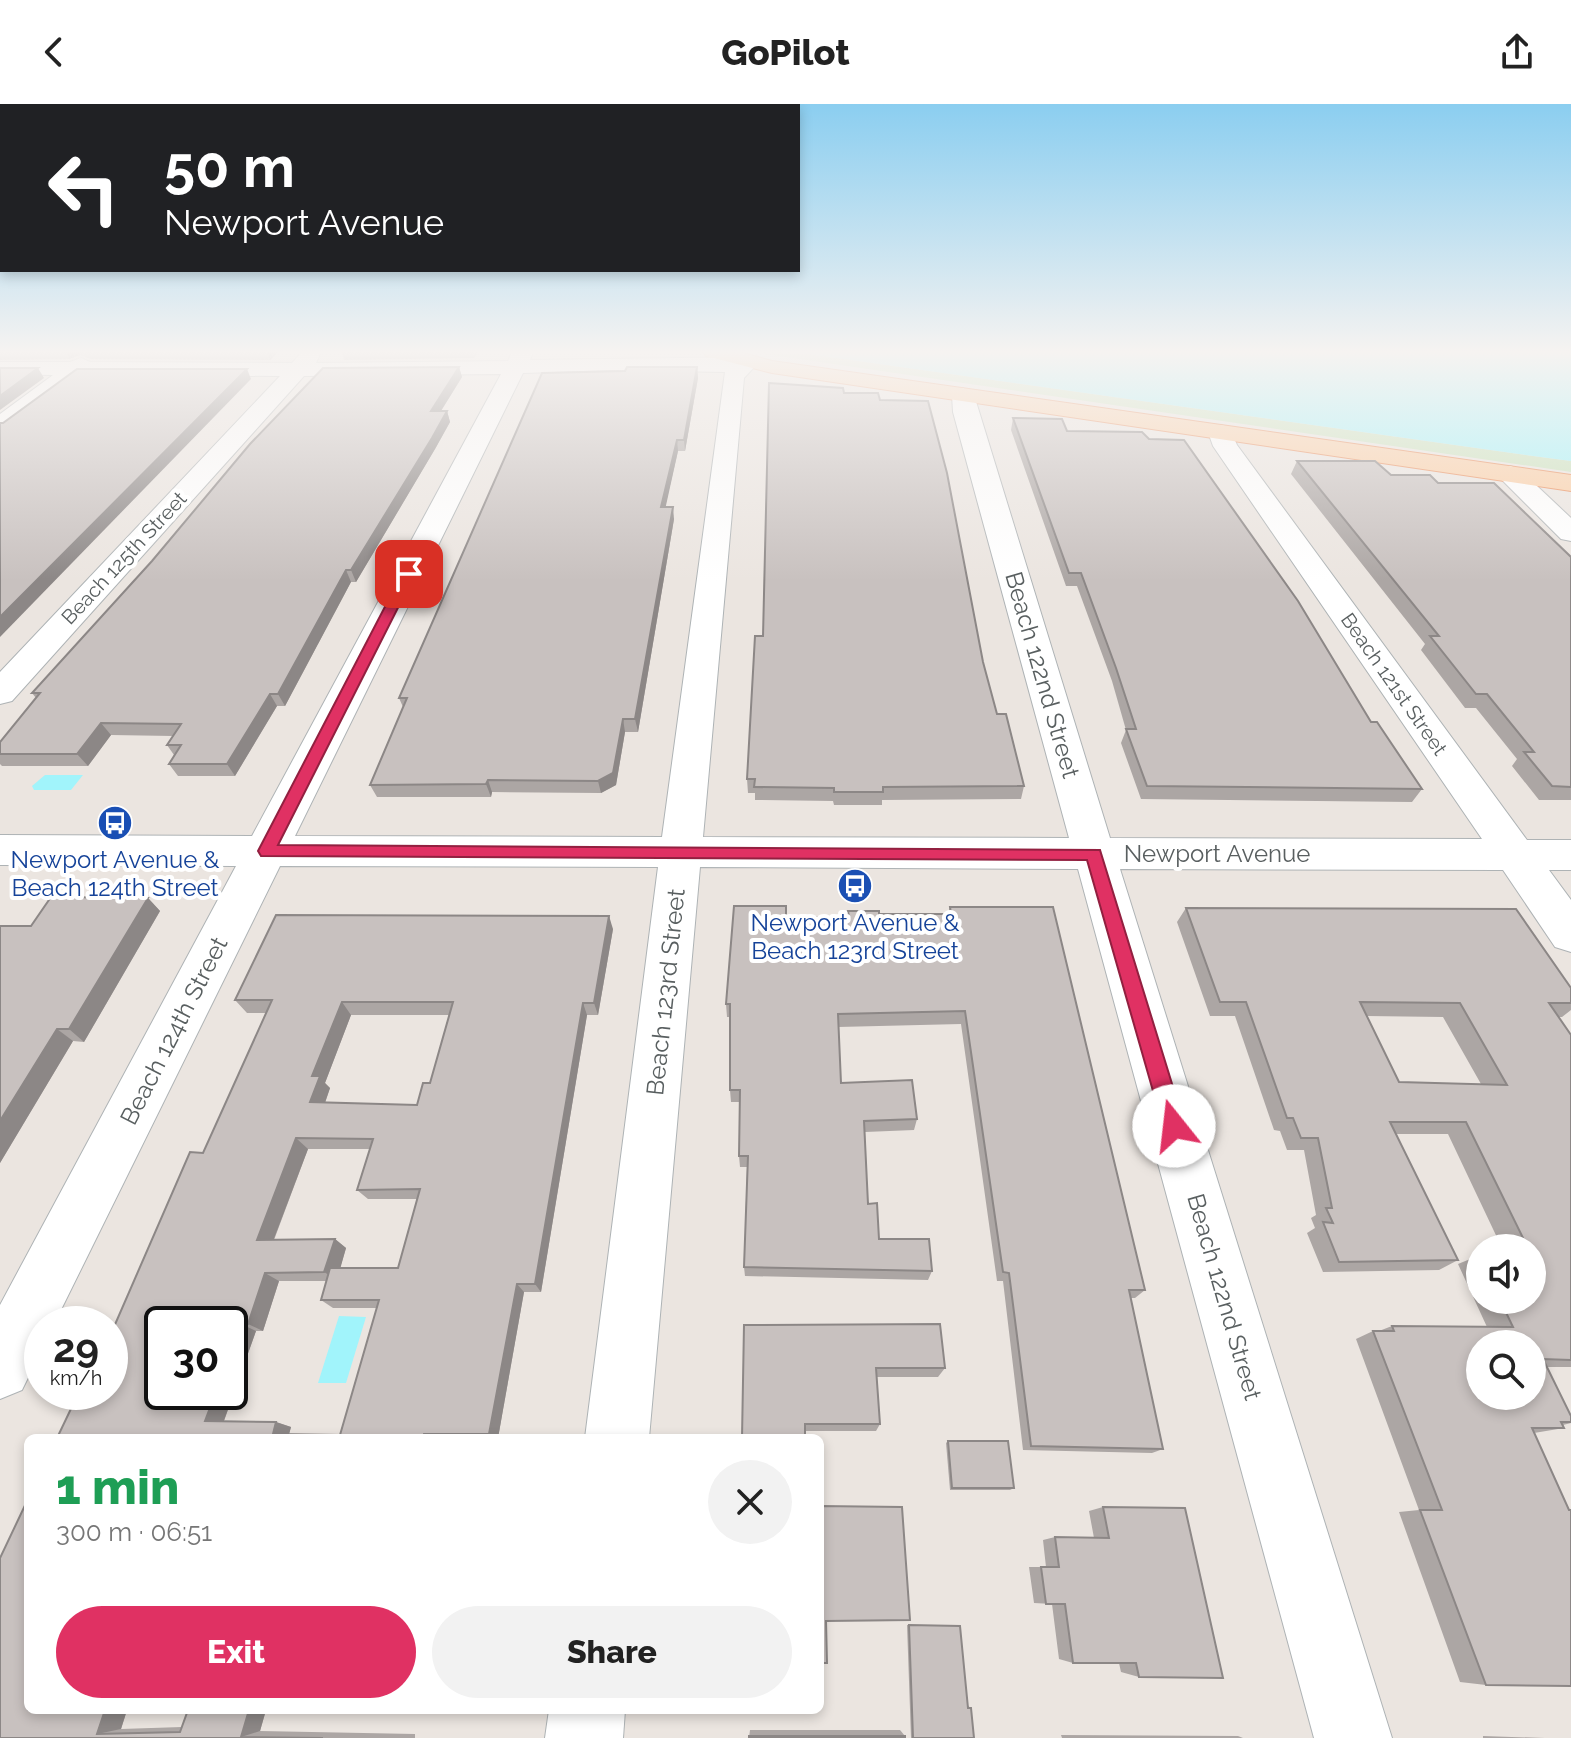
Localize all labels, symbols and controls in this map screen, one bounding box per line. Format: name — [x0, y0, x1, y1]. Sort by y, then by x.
icon: back — [32, 30, 76, 74]
icon: share — [1495, 30, 1539, 74]
text: GoPilot — [721, 31, 850, 73]
text: 50 m — [164, 134, 295, 200]
icon: left — [32, 136, 136, 240]
text: Newport Avenue — [164, 201, 444, 243]
street label: Beach 125th Street — [56, 487, 192, 629]
pin — [375, 540, 443, 608]
icon: arrive — [387, 552, 431, 596]
street label: Beach 122nd Street — [999, 568, 1086, 781]
street label: Beach 121st Street — [1336, 608, 1452, 760]
bus stop icon: Newport Avenue & Beach 124th Street — [96, 804, 134, 842]
street label: Newport Avenue — [1124, 839, 1310, 868]
place label: Newport Avenue & Beach 124th Street — [11, 845, 219, 902]
bus stop icon: Newport Avenue & Beach 123rd Street — [836, 867, 874, 905]
street label: Beach 123rd Street — [640, 887, 691, 1097]
place label: Newport Avenue & Beach 123rd Street — [751, 908, 959, 965]
street label: Beach 124th Street — [114, 932, 233, 1130]
position arrow — [1132, 1084, 1216, 1168]
street label: Beach 122nd Street — [1181, 1190, 1268, 1403]
map controls — [1466, 1234, 1546, 1410]
button: sound — [1466, 1234, 1546, 1314]
speed limit sign: 30 — [144, 1306, 248, 1410]
text: 29 — [53, 1324, 99, 1371]
button: search — [1466, 1330, 1546, 1410]
text: km/h — [50, 1366, 102, 1390]
text: 1 min — [56, 1459, 179, 1515]
button: close — [708, 1460, 792, 1544]
text: 300 m · 06:51 — [56, 1517, 212, 1547]
button: Exit — [56, 1606, 416, 1698]
button: Share — [432, 1606, 792, 1698]

